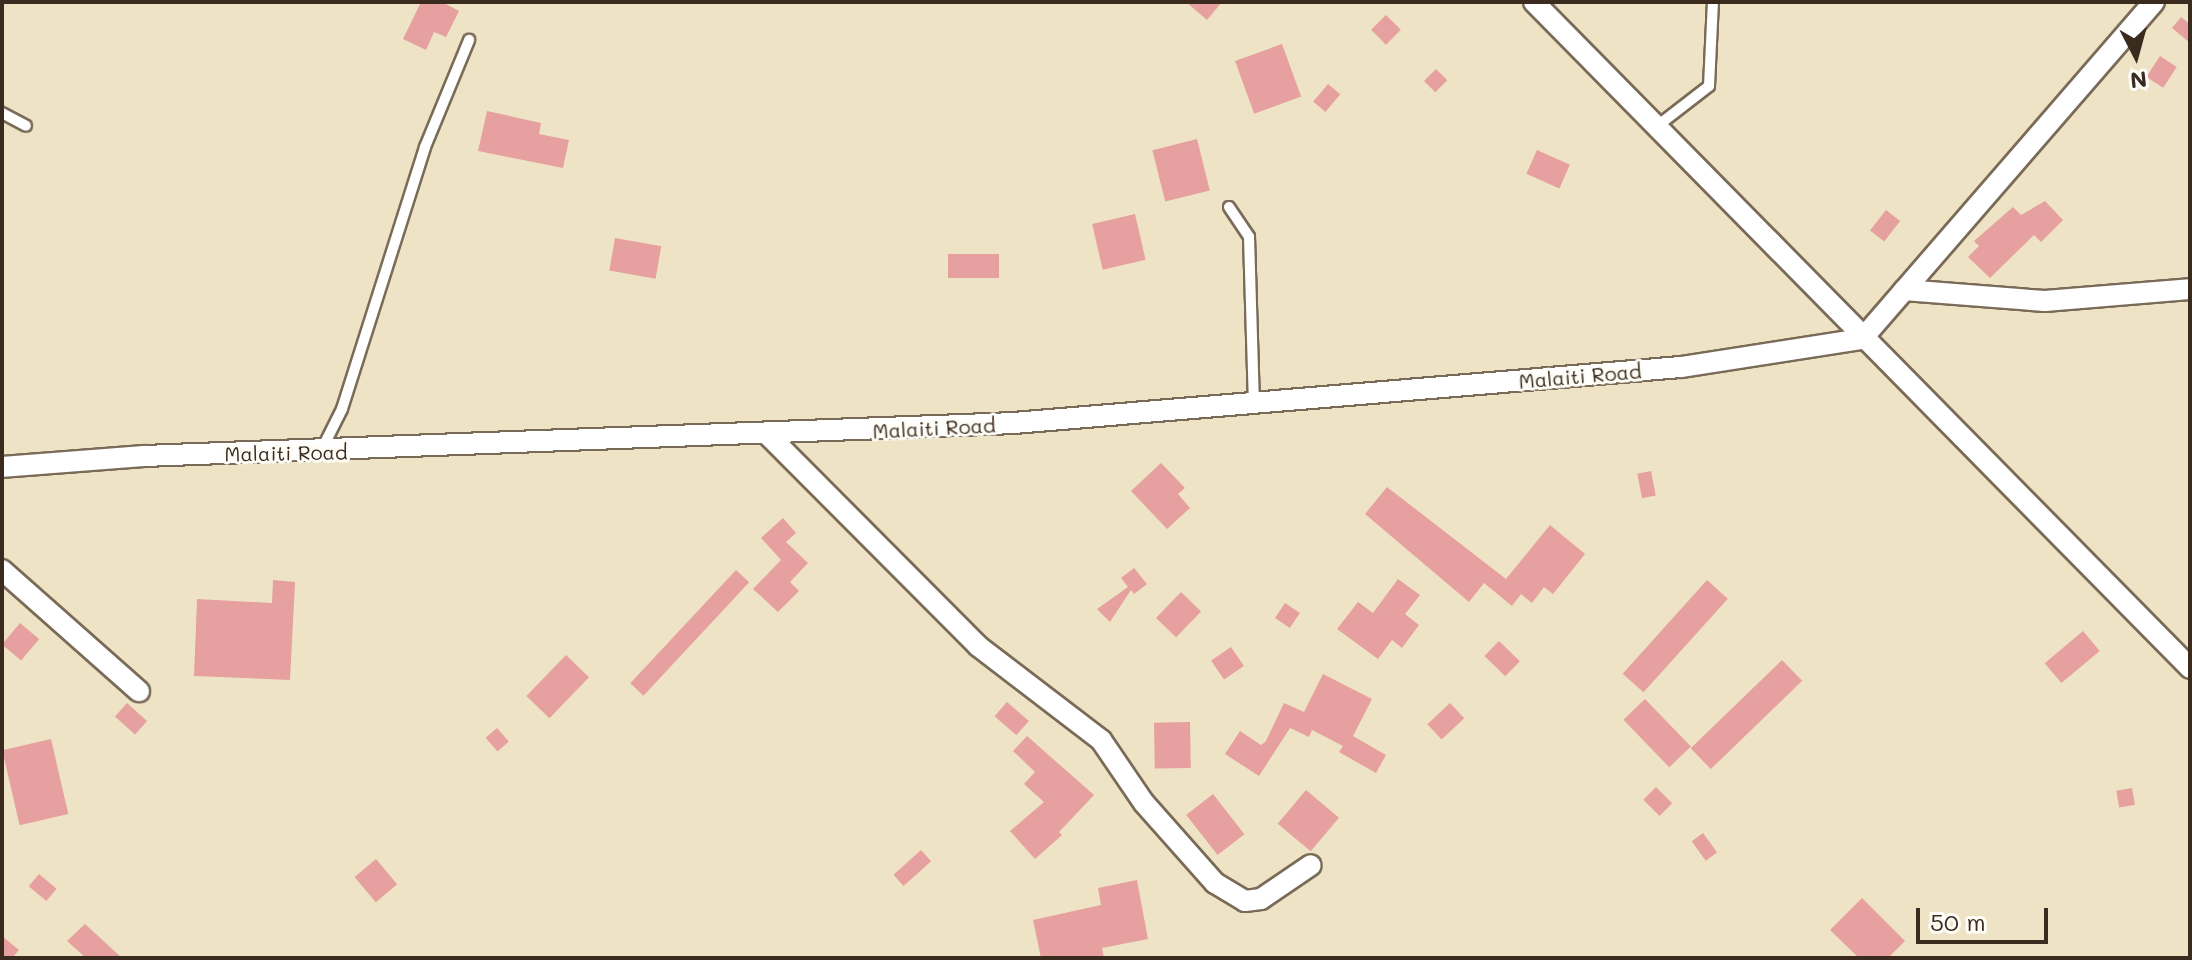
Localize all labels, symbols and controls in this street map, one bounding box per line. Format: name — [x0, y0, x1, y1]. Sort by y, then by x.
north arrow — [2096, 16, 2176, 96]
text: N — [2129, 65, 2148, 96]
street label: Malaiti Road — [1518, 359, 1642, 393]
street label: Malaiti Road — [872, 413, 996, 443]
street label: Malaiti Road — [224, 440, 348, 466]
scale bar — [1920, 892, 2052, 942]
text: 50 m — [1930, 906, 1986, 937]

